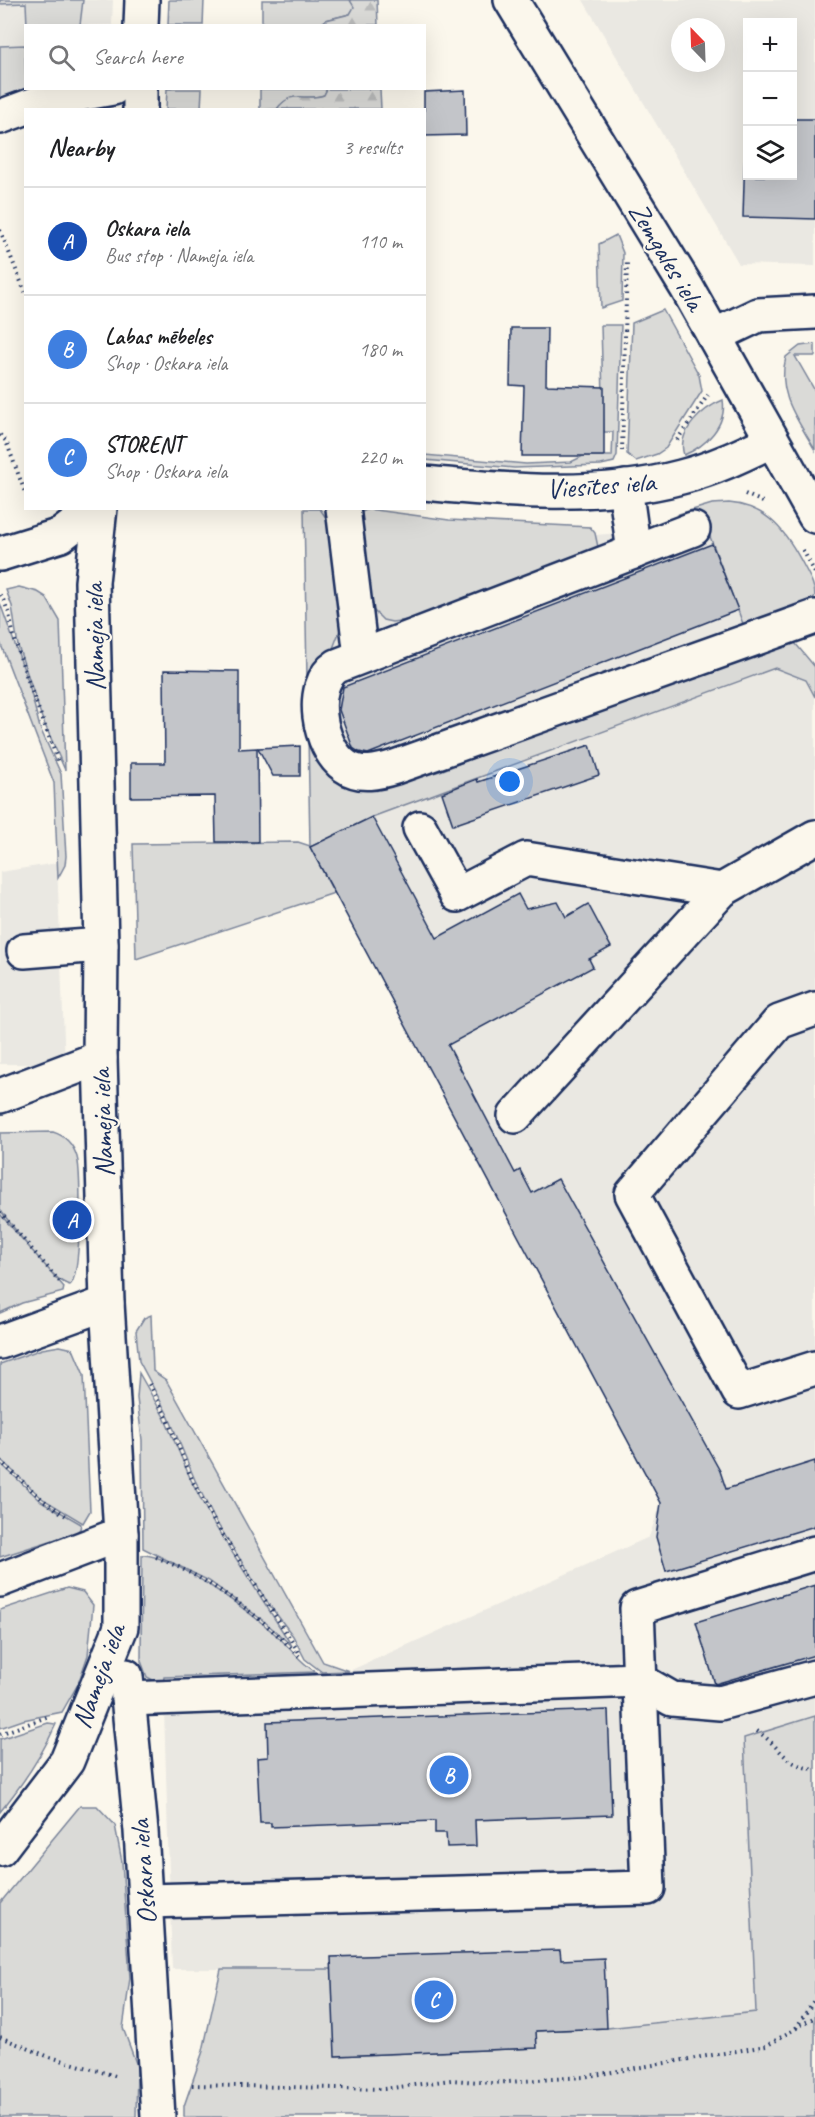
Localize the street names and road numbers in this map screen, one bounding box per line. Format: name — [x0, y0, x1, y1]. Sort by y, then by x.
street label: Zemgales iela — [621, 195, 714, 319]
street label: Viesītes iela — [545, 464, 658, 506]
street label: Nameja iela — [76, 580, 112, 691]
street label: Nameja iela — [83, 1066, 121, 1178]
street label: Nameja iela — [63, 1617, 134, 1733]
street label: Oskara iela — [122, 1817, 164, 1926]

